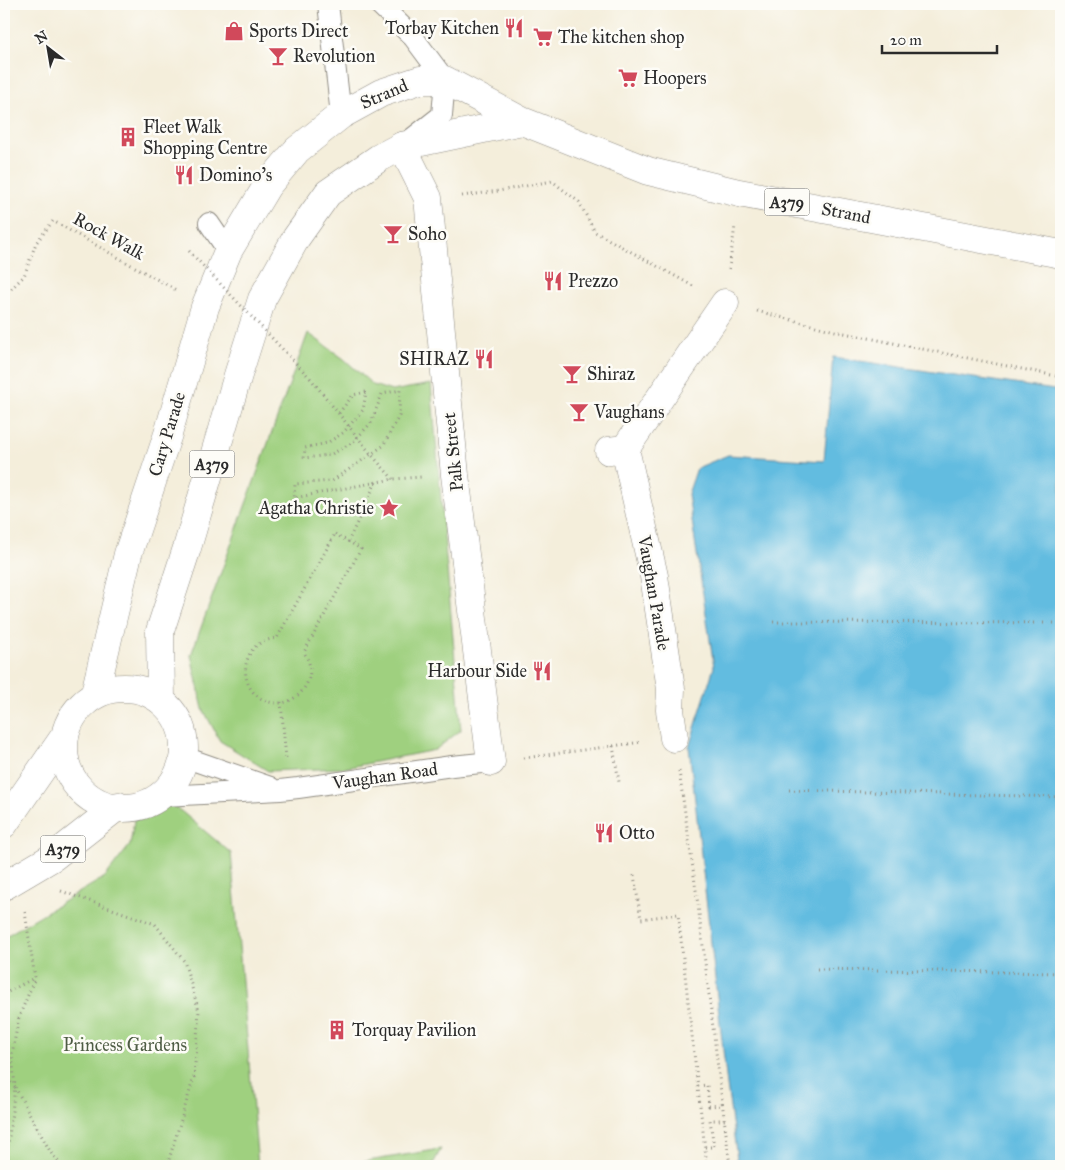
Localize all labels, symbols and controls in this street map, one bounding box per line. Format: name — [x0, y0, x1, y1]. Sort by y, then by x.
place label: Torbay Kitchen — [385, 17, 499, 39]
restaurant icon: Torbay Kitchen — [503, 17, 525, 39]
shop icon: Sports Direct — [223, 20, 245, 42]
place label: Sports Direct — [249, 20, 349, 42]
north arrow — [22, 22, 72, 72]
scale bar — [882, 22, 998, 54]
supermarket icon: The kitchen shop — [532, 26, 554, 48]
place label: The kitchen shop — [558, 26, 685, 48]
text: N — [32, 27, 51, 48]
text: 20 m — [890, 31, 922, 49]
bar icon: Revolution — [267, 45, 289, 67]
place label: Revolution — [293, 45, 375, 67]
supermarket icon: Hoopers — [617, 67, 639, 89]
place label: Hoopers — [643, 67, 707, 89]
street label: Strand — [357, 74, 411, 114]
place label: Fleet Walk Shopping Centre — [143, 116, 267, 160]
building icon: Fleet Walk Shopping Centre — [117, 126, 139, 148]
restaurant icon: Domino's — [173, 164, 195, 186]
place label: Domino's — [199, 164, 272, 186]
road number: A379 — [764, 188, 810, 216]
street label: Strand — [819, 197, 873, 229]
street label: Rock Walk — [69, 207, 149, 265]
bar icon: Soho — [382, 223, 404, 245]
place label: Soho — [408, 223, 447, 245]
restaurant icon: Prezzo — [542, 270, 564, 292]
place label: Prezzo — [568, 270, 618, 292]
place label: SHIRAZ — [399, 348, 469, 370]
restaurant icon: SHIRAZ — [473, 348, 495, 370]
bar icon: Shiraz — [561, 363, 583, 385]
place label: Shiraz — [587, 363, 635, 385]
street label: Cary Parade — [144, 389, 190, 479]
bar icon: Vaughans — [568, 401, 590, 423]
place label: Vaughans — [593, 401, 665, 424]
street label: Palk Street — [438, 411, 468, 493]
road number: A379 — [190, 450, 234, 478]
place label: Agatha Christie — [258, 497, 374, 520]
place icon: Agatha Christie — [378, 497, 400, 519]
street label: Vaughan Parade — [632, 533, 675, 652]
place label: Harbour Side — [427, 660, 527, 682]
restaurant icon: Harbour Side — [531, 660, 553, 682]
street label: Vaughan Road — [330, 758, 439, 795]
restaurant icon: Otto — [593, 822, 615, 844]
place label: Otto — [619, 822, 655, 844]
road number: A379 — [40, 836, 86, 862]
building icon: Torquay Pavilion — [326, 1019, 348, 1041]
place label: Torquay Pavilion — [352, 1019, 477, 1042]
park label: Princess Gardens — [63, 1034, 187, 1056]

